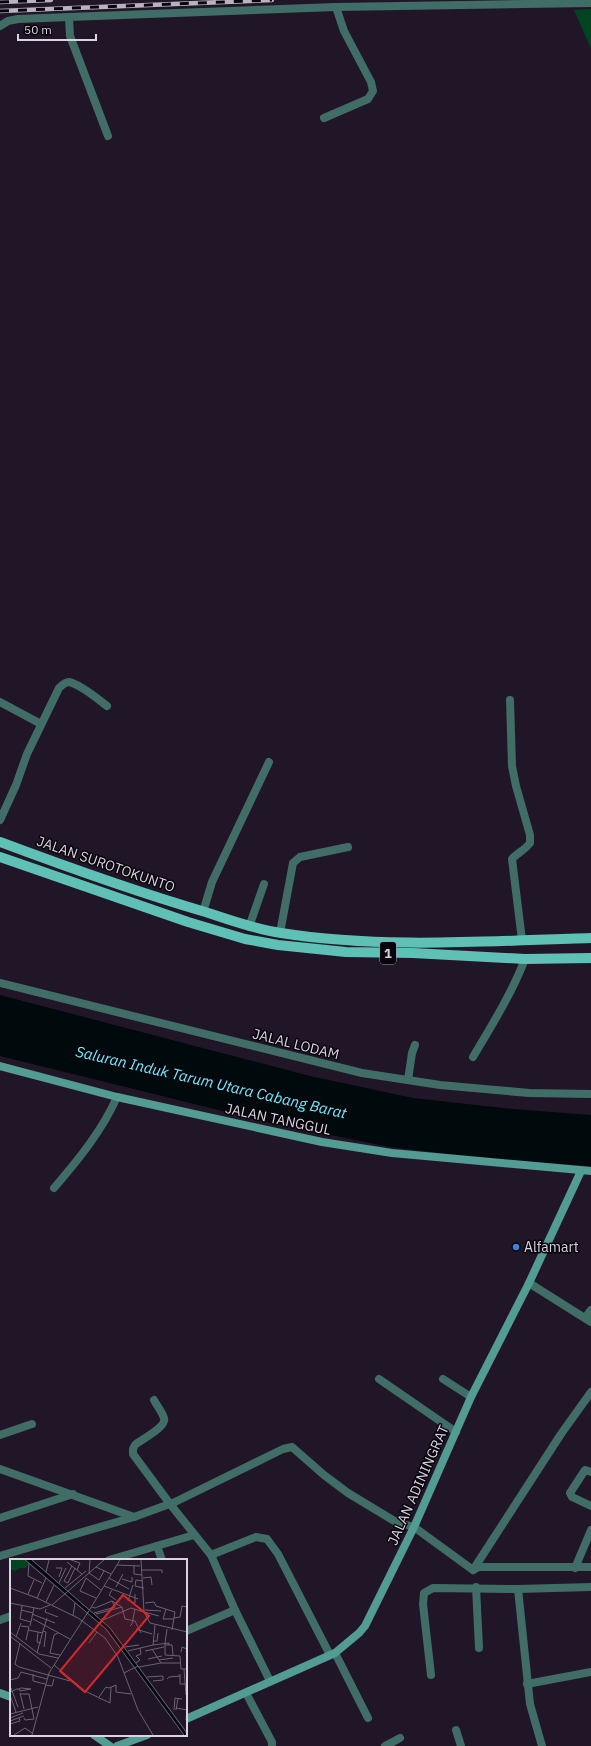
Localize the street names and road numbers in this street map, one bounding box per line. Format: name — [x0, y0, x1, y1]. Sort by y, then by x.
street label: JALAN SUROTOKUNTO — [34, 832, 178, 896]
road number: 1 — [380, 942, 396, 964]
street label: JALAL LODAM — [251, 1025, 341, 1063]
street label: JALAN TANGGUL — [224, 1099, 332, 1139]
street label: JALAN ADININGRAT — [383, 1422, 453, 1548]

